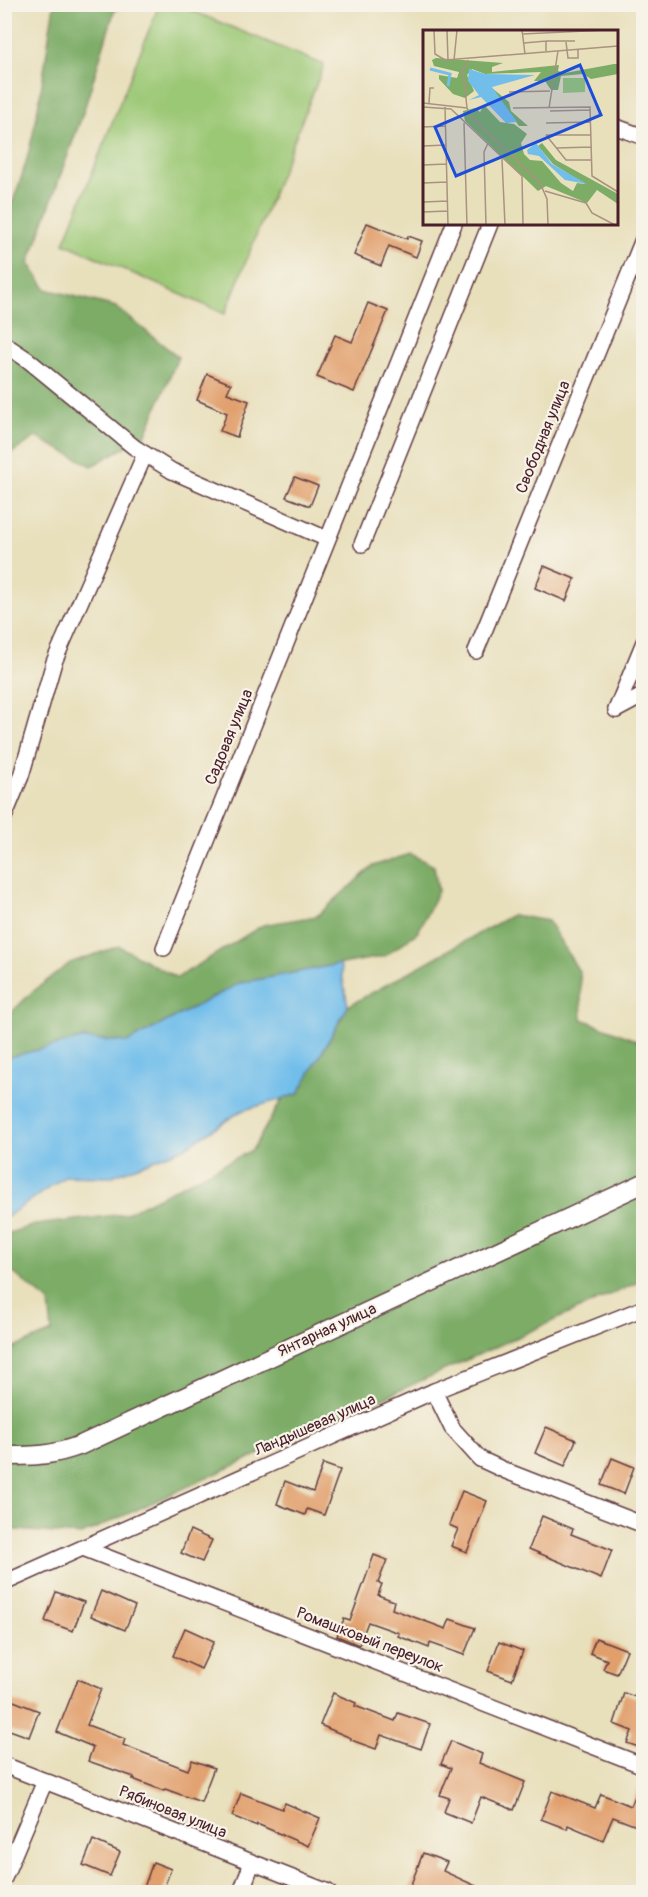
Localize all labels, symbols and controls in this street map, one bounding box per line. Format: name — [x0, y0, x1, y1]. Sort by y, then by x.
inset map — [423, 30, 618, 225]
street label: Свободная улица — [511, 378, 575, 496]
street label: Садовая улица — [201, 686, 257, 788]
street label: Янтарная улица — [275, 1298, 379, 1362]
street label: Ландышевая улица — [251, 1389, 379, 1461]
street label: Ромашковый переулок — [294, 1603, 446, 1677]
street label: Рябиновая улица — [116, 1781, 230, 1843]

